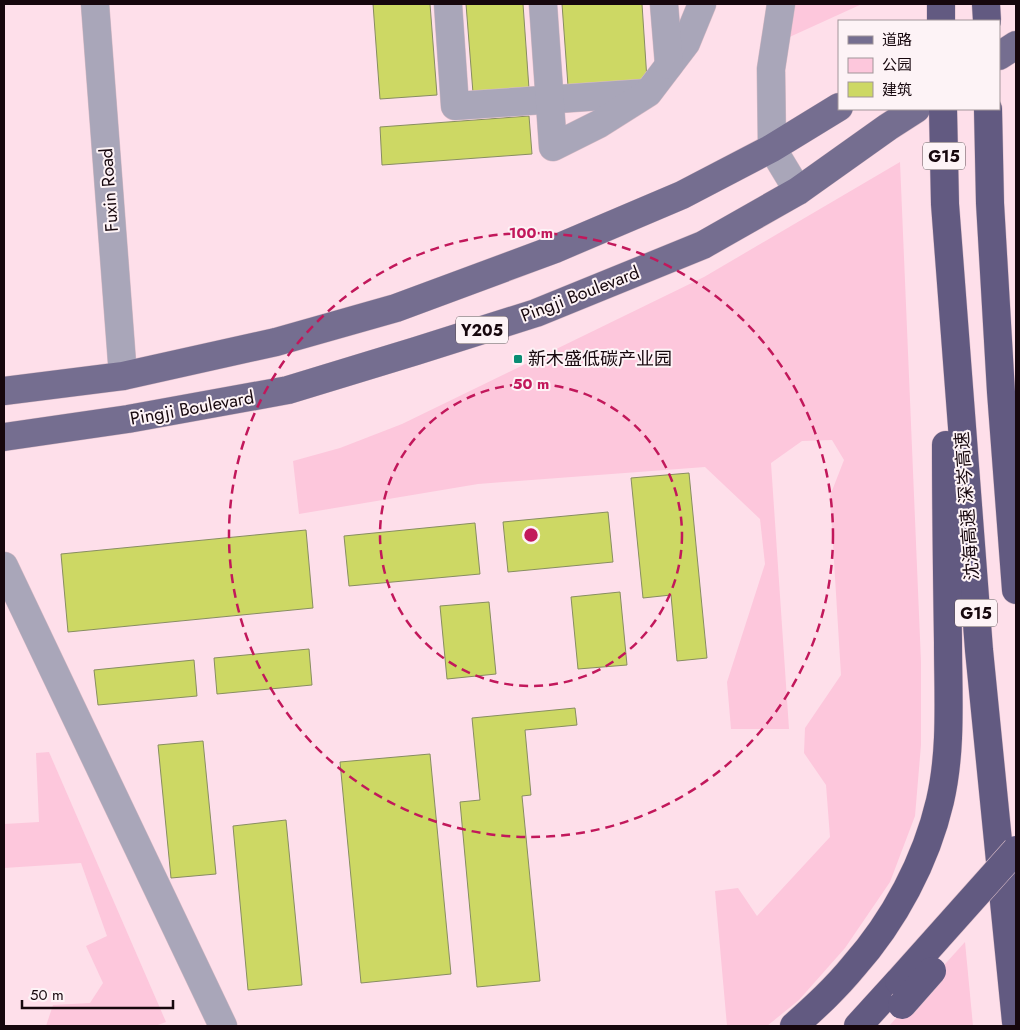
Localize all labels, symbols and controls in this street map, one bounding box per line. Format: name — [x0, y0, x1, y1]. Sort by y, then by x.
legend — [838, 20, 1000, 110]
text: 道路 — [882, 29, 912, 51]
text: 公园 — [882, 54, 912, 76]
text: 建筑 — [882, 79, 912, 101]
road number: G15 — [923, 142, 965, 170]
street label: Fuxin Road — [93, 147, 125, 233]
text: 100 m — [509, 222, 553, 244]
street label: Pingji Boulevard — [517, 259, 643, 329]
road number: Y205 — [456, 316, 508, 344]
place label: 新木盛低碳产业园 — [528, 346, 672, 372]
marker: 新木盛低碳产业园 — [512, 353, 524, 365]
text: 50 m — [513, 373, 549, 395]
street label: Pingji Boulevard — [128, 384, 256, 432]
street label: 沈海高速 深岑高速 — [949, 431, 985, 581]
centre of rings — [522, 526, 540, 544]
road number: G15 — [955, 600, 997, 626]
scale bar — [22, 978, 174, 1010]
text: 50 m — [30, 984, 64, 1006]

